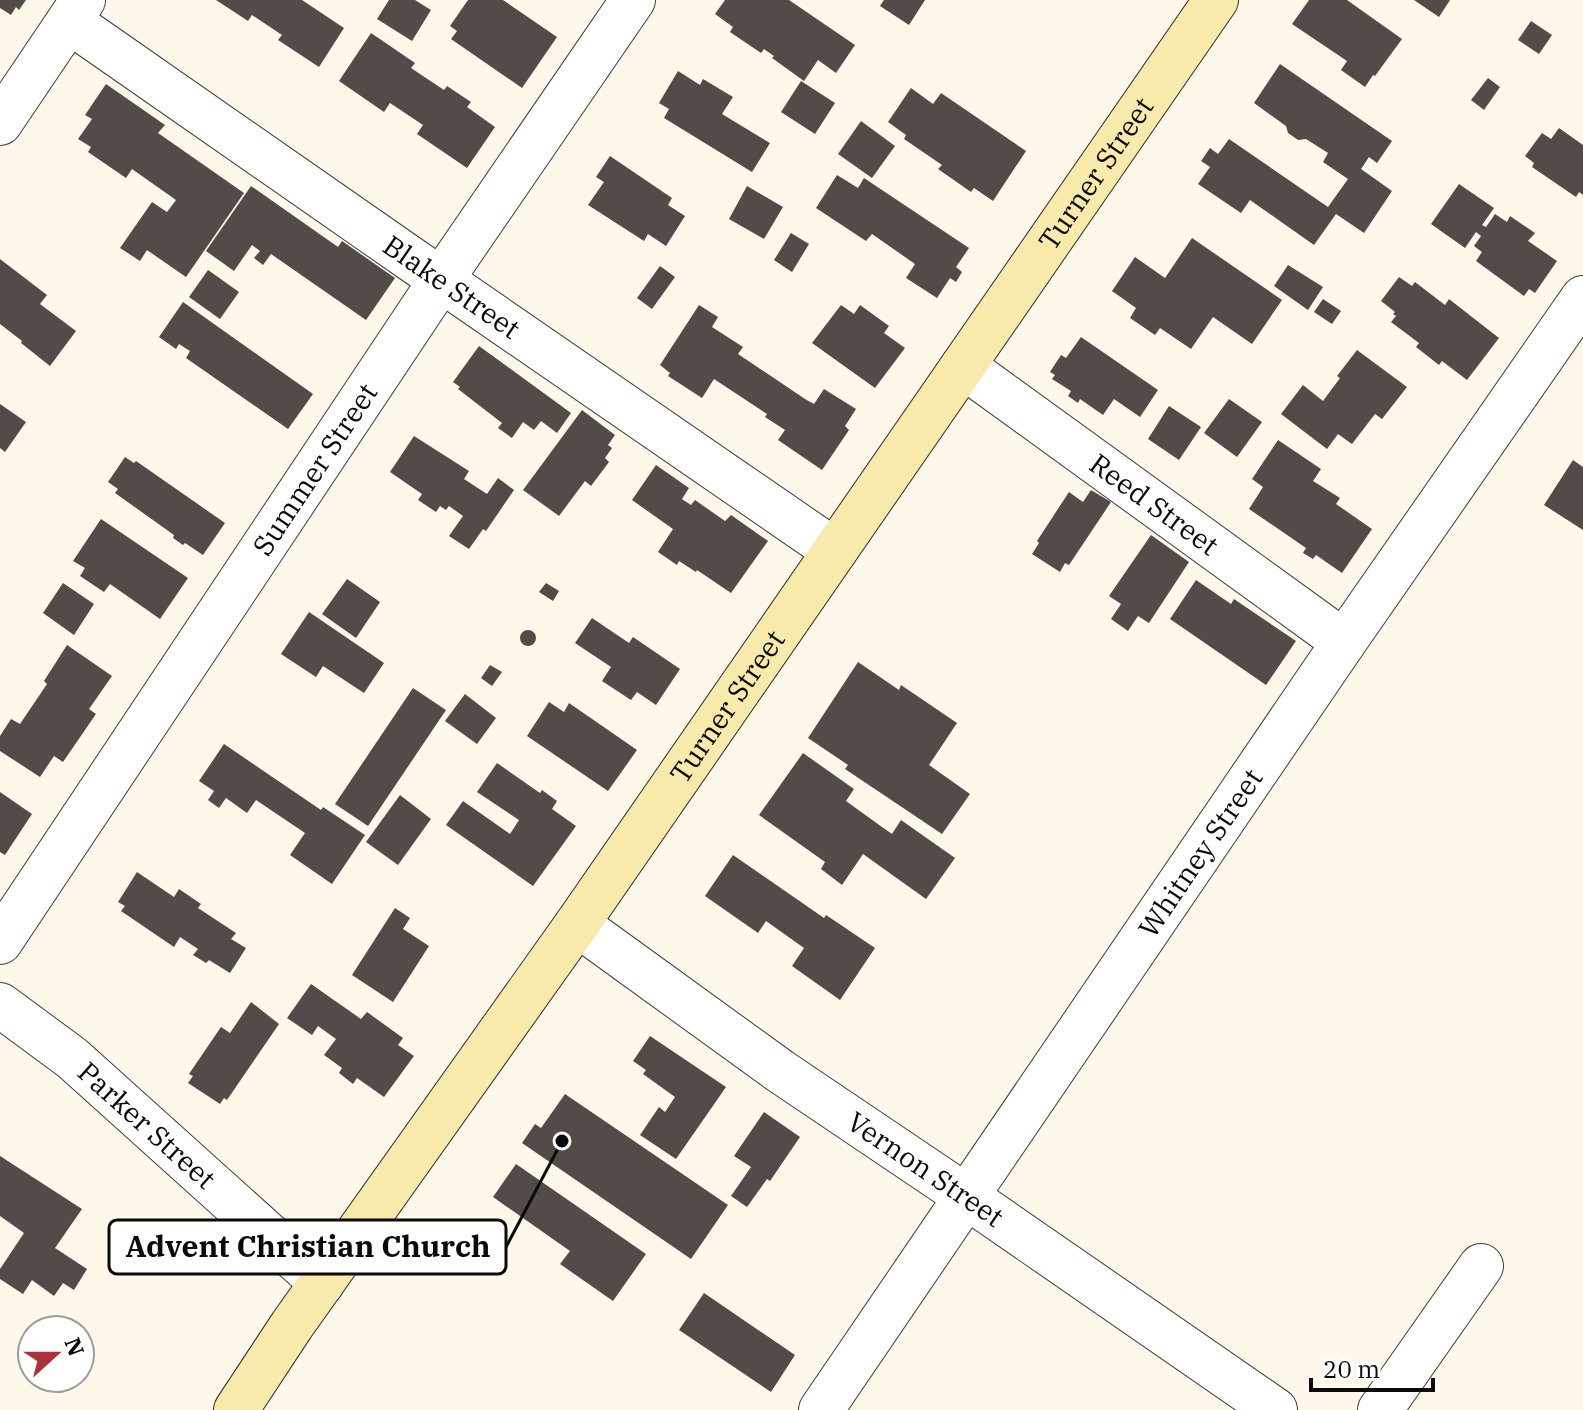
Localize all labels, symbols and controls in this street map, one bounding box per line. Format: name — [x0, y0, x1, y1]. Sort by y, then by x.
street label: Turner Street — [1030, 90, 1161, 257]
street label: Blake Street — [376, 226, 528, 347]
street label: Summer Street — [244, 376, 385, 562]
street label: Reed Street — [1082, 445, 1226, 563]
street label: Turner Street — [661, 623, 793, 790]
street label: Whitney Street — [1129, 761, 1271, 944]
street label: Parker Street — [70, 1053, 224, 1197]
street label: Vernon Street — [840, 1103, 1011, 1235]
callout: Advent Christian Church — [109, 1220, 506, 1274]
text: Advent Christian Church — [125, 1226, 491, 1265]
north arrow — [16, 1314, 96, 1394]
text: N — [58, 1333, 92, 1360]
scale bar — [1311, 1342, 1433, 1392]
text: 20 m — [1323, 1353, 1380, 1385]

